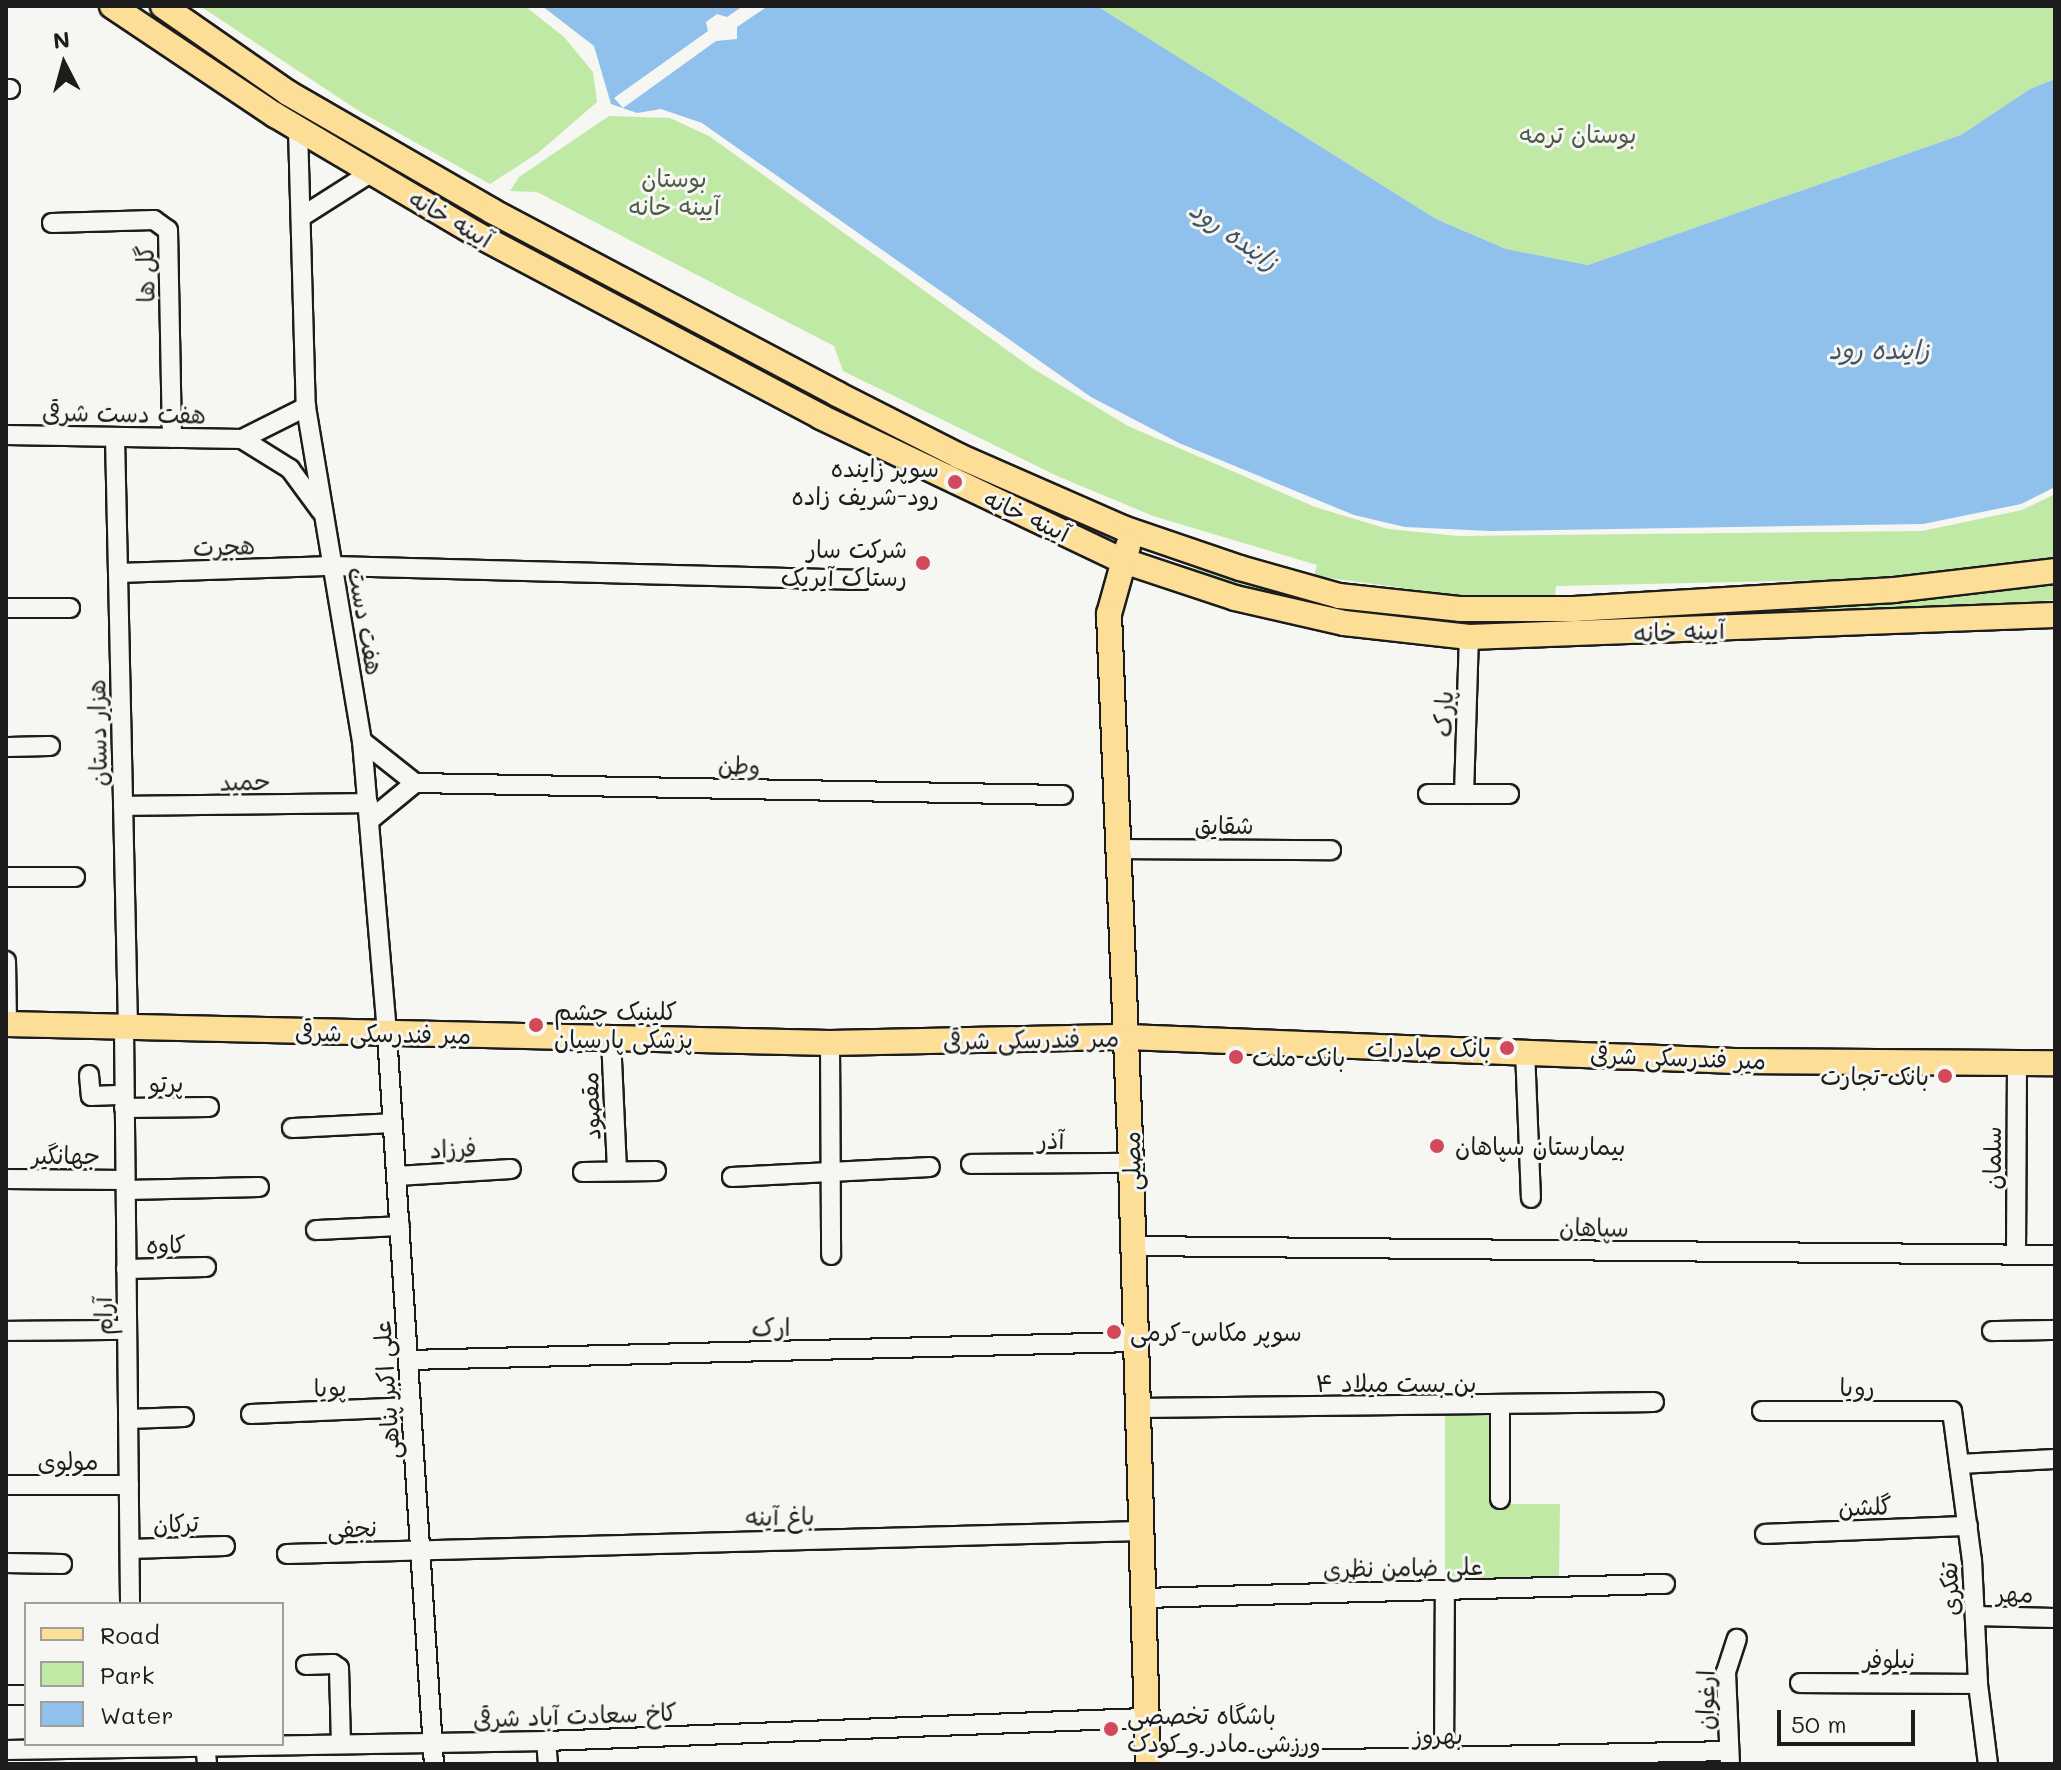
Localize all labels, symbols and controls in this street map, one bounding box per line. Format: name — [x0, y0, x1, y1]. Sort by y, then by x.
north arrow — [24, 24, 104, 104]
text: N — [52, 24, 71, 55]
park label: بوستان ترمه — [1520, 120, 1636, 148]
park label: بوستان آیینه خانه — [628, 164, 720, 220]
street label: آیینه خانه — [404, 183, 498, 253]
water label: زاینده رود — [1184, 193, 1284, 277]
street label: گل ها — [130, 245, 160, 303]
water label: زاینده رود — [1829, 334, 1929, 366]
street label: هفت دست شرقی — [42, 397, 206, 429]
place label: سوپر زاینده رود-شریف زاده — [792, 454, 939, 510]
marker: سوپر زاینده رود-شریف زاده — [946, 473, 964, 491]
street label: آیینه خانه — [979, 483, 1075, 547]
street label: هجرت — [192, 531, 256, 561]
place label: شرکت سار رستاک آیریک — [781, 535, 907, 591]
marker: شرکت سار رستاک آیریک — [914, 554, 932, 572]
street label: هفت دست — [342, 565, 390, 677]
street label: آیینه خانه — [1633, 615, 1725, 647]
street label: هزار دستان — [82, 679, 112, 787]
street label: پارک — [1428, 690, 1458, 738]
street label: وطن — [718, 750, 760, 780]
street label: حمید — [219, 766, 271, 796]
street label: شقایق — [1194, 811, 1254, 839]
place label: کلینیک چشم پزشکی پارسیان — [554, 997, 693, 1053]
marker: کلینیک چشم پزشکی پارسیان — [525, 1014, 547, 1036]
street label: میر فندرسکی شرقی — [295, 1017, 471, 1049]
street label: میر فندرسکی شرقی — [943, 1023, 1119, 1055]
place label: بانک صادرات — [1367, 1034, 1491, 1062]
marker: بانک صادرات — [1498, 1039, 1516, 1057]
street label: میر فندرسکی شرقی — [1589, 1040, 1767, 1074]
place label: بانک ملت — [1252, 1043, 1346, 1071]
marker: بانک ملت — [1227, 1048, 1245, 1066]
place label: بانک تجارت — [1820, 1062, 1929, 1090]
marker: بانک تجارت — [1936, 1067, 1954, 1085]
street label: پرتو — [149, 1069, 183, 1097]
street label: مقصود — [574, 1071, 606, 1141]
street label: آذر — [1038, 1126, 1064, 1154]
street label: سلمان — [1978, 1126, 2006, 1190]
street label: مصلی — [1116, 1131, 1146, 1191]
street label: فرزاد — [429, 1132, 477, 1164]
place label: بیمارستان سپاهان — [1455, 1132, 1625, 1160]
marker: بیمارستان سپاهان — [1426, 1135, 1448, 1157]
street label: جهانگیر — [32, 1141, 100, 1169]
street label: سپاهان — [1559, 1212, 1629, 1242]
street label: کاوه — [146, 1229, 186, 1259]
street label: آرام — [88, 1297, 118, 1335]
street label: ارک — [751, 1312, 791, 1342]
place label: سوپر مکاس-کرمی — [1130, 1318, 1302, 1346]
street label: علی اکبر پناهی — [367, 1320, 405, 1460]
marker: سوپر مکاس-کرمی — [1105, 1323, 1123, 1341]
street label: بن بست میلاد ۴ — [1315, 1369, 1477, 1397]
street label: پویا — [313, 1372, 347, 1402]
street label: رویا — [1839, 1373, 1875, 1401]
street label: مولوی — [38, 1447, 98, 1475]
street label: گلشن — [1838, 1491, 1892, 1521]
street label: باغ آینه — [745, 1501, 815, 1531]
street label: ترکان — [153, 1508, 199, 1538]
street label: نجفی — [327, 1513, 377, 1543]
street label: علی ضامن نظری — [1323, 1551, 1483, 1583]
street label: تفکری — [1933, 1561, 1965, 1617]
street label: مهر — [1996, 1578, 2034, 1608]
legend — [24, 1602, 284, 1746]
text: Road — [100, 1619, 160, 1650]
street label: نیلوفر — [1863, 1645, 1915, 1673]
text: Park — [100, 1659, 154, 1690]
street label: ارغوان — [1690, 1670, 1720, 1730]
scale bar — [1781, 1694, 1919, 1744]
street label: کاخ سعادت آباد شرقی — [472, 1697, 678, 1733]
text: Water — [100, 1699, 174, 1730]
place label: باشگاه تخصصی ورزشی مادر و کودک — [1127, 1701, 1321, 1757]
text: 50 m — [1791, 1708, 1847, 1739]
marker: باشگاه تخصصی ورزشی مادر و کودک — [1102, 1720, 1120, 1738]
street label: بهروز — [1413, 1720, 1463, 1750]

